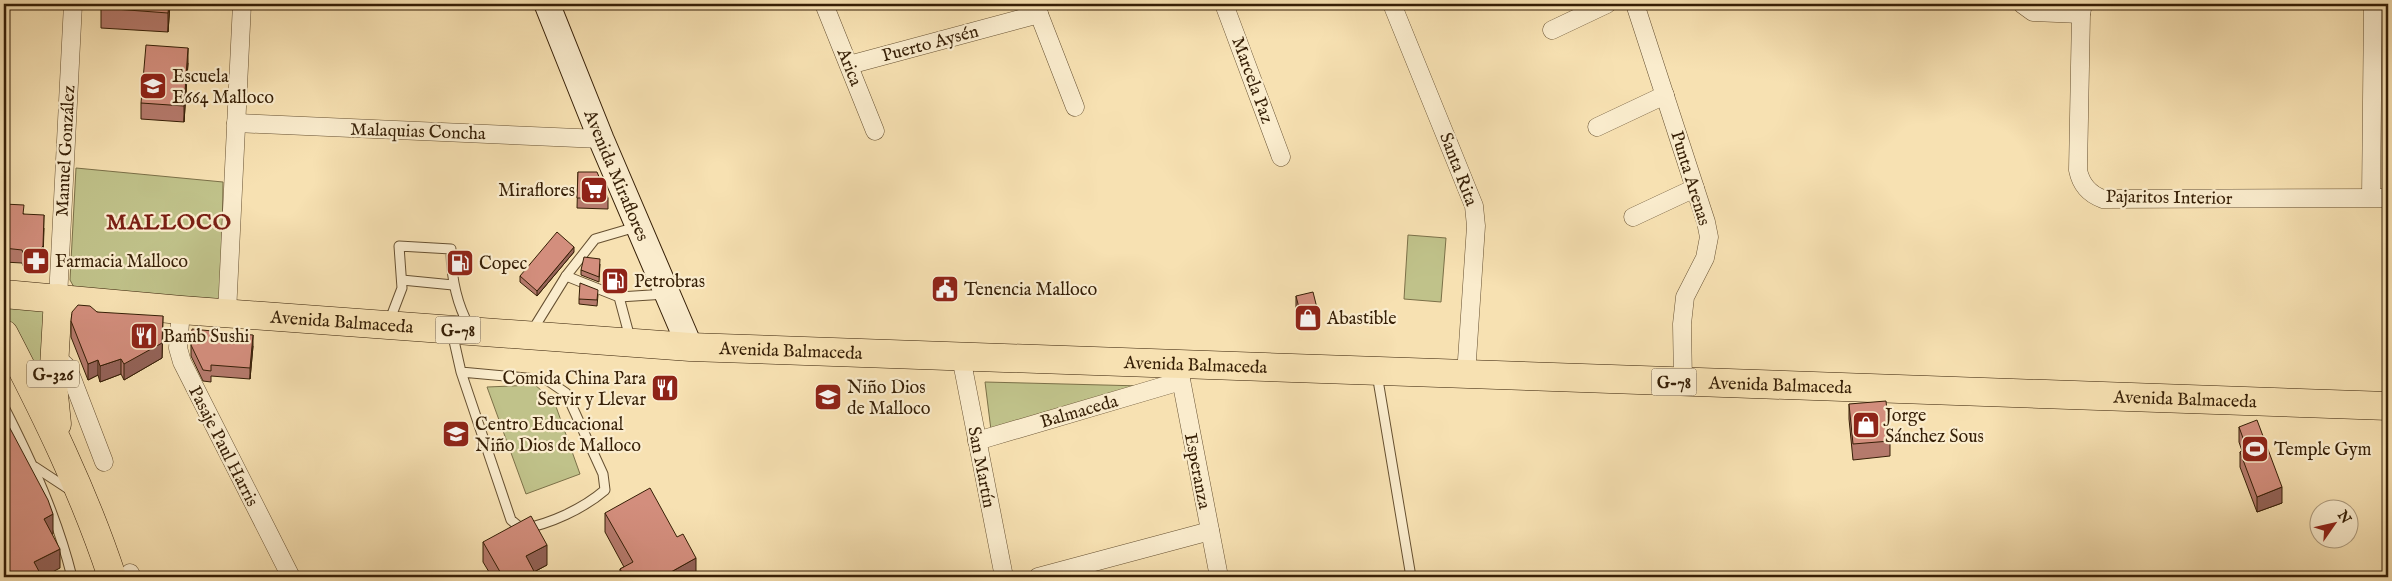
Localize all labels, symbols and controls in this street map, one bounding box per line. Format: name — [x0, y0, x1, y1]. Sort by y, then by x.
street label: Puerto Aysén — [880, 20, 982, 68]
street label: Marcela Paz — [1225, 34, 1278, 127]
street label: Arica — [830, 44, 867, 90]
place label: Escuela E664 Malloco — [172, 66, 274, 110]
school or university icon: Escuela E664 Malloco — [138, 71, 168, 101]
street label: Manuel González — [52, 85, 81, 217]
street label: Avenida Miraflores — [577, 106, 653, 245]
street label: Malaquias Concha — [350, 119, 486, 146]
street label: Punta Arenas — [1664, 128, 1715, 229]
street label: Santa Rita — [1433, 130, 1482, 210]
supermarket icon: Miraflores — [579, 175, 609, 205]
place label: Miraflores — [498, 180, 575, 203]
street label: Pajaritos Interior — [2105, 186, 2233, 211]
district label: MALLOCO — [106, 209, 232, 237]
pharmacy icon: Farmacia Malloco — [21, 246, 51, 276]
fuel station icon: Copec — [445, 248, 475, 278]
place label: Farmacia Malloco — [55, 251, 188, 274]
place label: Copec — [479, 253, 528, 276]
fuel station icon: Petrobras — [600, 266, 630, 296]
place label: Petrobras — [634, 271, 705, 294]
public building icon: Tenencia Malloco — [930, 274, 960, 304]
place label: Tenencia Malloco — [964, 279, 1097, 302]
shop icon: Abastible — [1293, 303, 1323, 333]
street label: Avenida Balmaceda — [268, 306, 414, 340]
place label: Abastible — [1326, 308, 1396, 331]
road number: G-78 — [436, 316, 480, 344]
restaurant icon: Bamb Sushi — [129, 321, 159, 351]
place label: Bamb Sushi — [163, 326, 250, 349]
street label: Avenida Balmaceda — [718, 338, 863, 366]
street label: Avenida Balmaceda — [1123, 352, 1268, 380]
road number: G-326 — [27, 360, 79, 388]
place label: Comida China Para Servir y Llevar — [502, 368, 646, 412]
road number: G-78 — [1652, 368, 1696, 396]
street label: Avenida Balmaceda — [1707, 372, 1852, 400]
restaurant icon: Comida China Para Servir y Llevar — [650, 373, 680, 403]
place label: Niño Dios de Malloco — [847, 377, 931, 421]
street label: Pasaje Paul Harris — [182, 382, 263, 511]
school or university icon: Niño Dios de Malloco — [813, 382, 843, 412]
street label: Avenida Balmaceda — [2112, 386, 2257, 414]
street label: Balmaceda — [1038, 390, 1121, 434]
place label: Jorge Sánchez Sous — [1883, 405, 1984, 449]
shop icon: Jorge Sánchez Sous — [1851, 410, 1881, 440]
place label: Centro Educacional Niño Dios de Malloco — [475, 414, 641, 458]
school or university icon: Centro Educacional Niño Dios de Malloco — [441, 419, 471, 449]
street label: San Martín — [961, 425, 1000, 510]
street label: Esperanza — [1178, 431, 1215, 511]
sports icon: Temple Gym — [2240, 434, 2270, 464]
place label: Temple Gym — [2274, 439, 2372, 462]
north arrow — [2310, 498, 2360, 548]
text: N — [2333, 506, 2355, 527]

